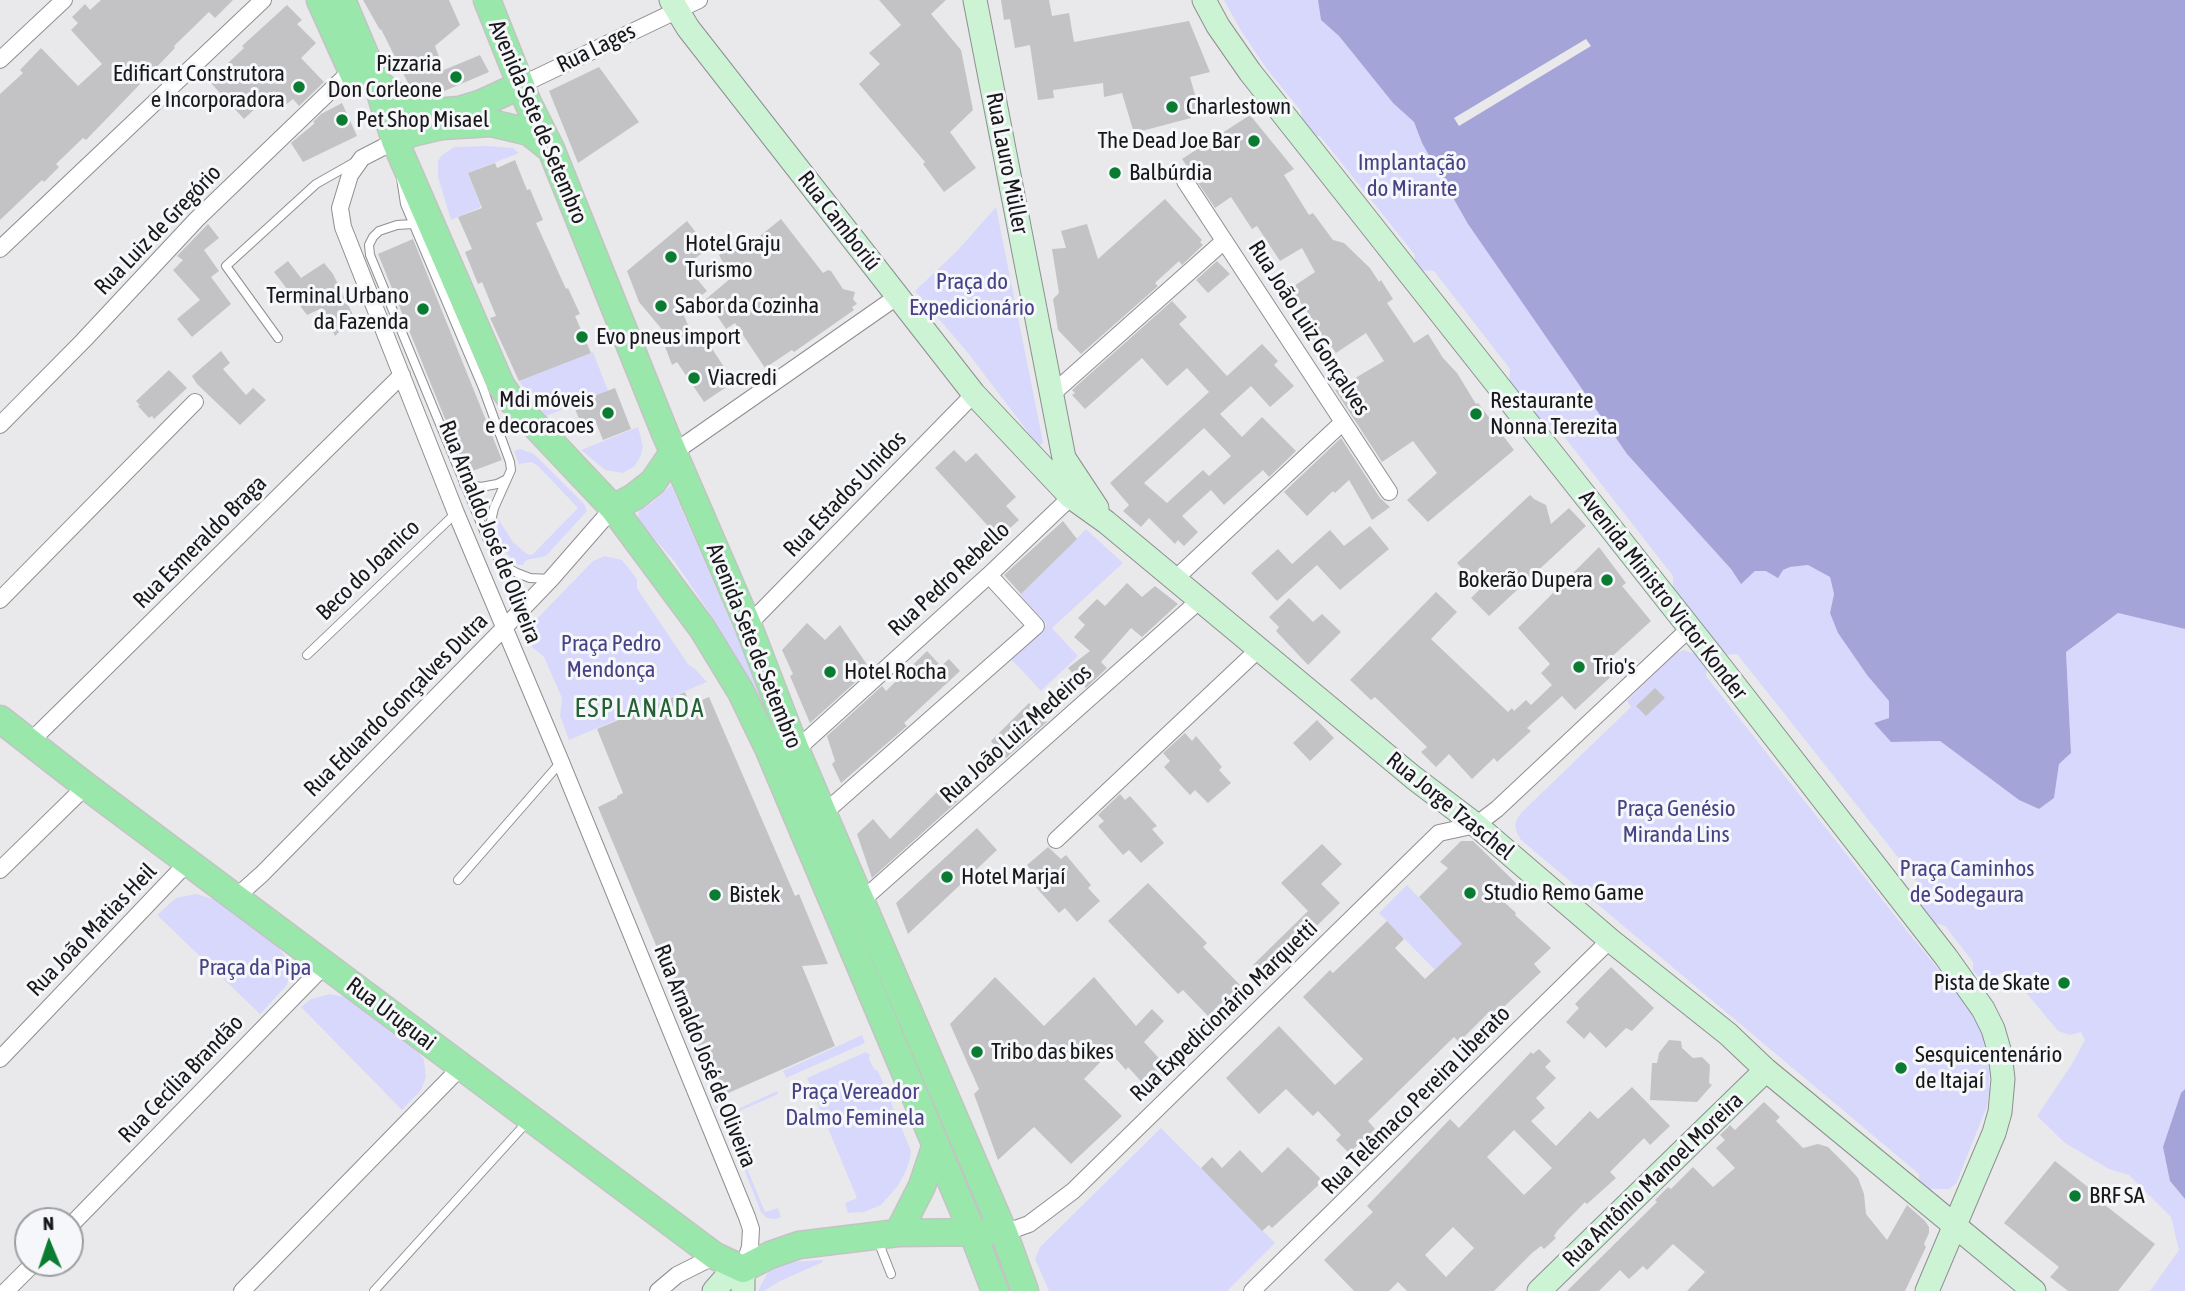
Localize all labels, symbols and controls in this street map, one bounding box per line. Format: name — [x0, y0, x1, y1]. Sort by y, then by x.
street label: Avenida Sete de Setembro — [483, 16, 593, 228]
street label: Rua Lages — [552, 17, 640, 79]
place label: Pizzaria Don Corleone — [327, 50, 442, 104]
place label: Edificart Construtora e Incorporadora — [113, 60, 285, 114]
marker: Pizzaria Don Corleone — [448, 69, 464, 85]
marker: Edificart Construtora e Incorporadora — [291, 79, 307, 95]
street label: Rua Lauro Müller — [980, 90, 1034, 236]
place label: Charlestown — [1186, 93, 1291, 121]
marker: Charlestown — [1164, 99, 1180, 115]
place label: Pet Shop Misael — [356, 106, 489, 134]
marker: Pet Shop Misael — [334, 112, 350, 128]
place label: The Dead Joe Bar — [1097, 127, 1240, 155]
marker: The Dead Joe Bar — [1246, 133, 1262, 149]
park label: Implantação do Mirante — [1358, 149, 1466, 203]
street label: Rua Luiz de Gregório — [89, 159, 227, 301]
place label: Balbúrdia — [1129, 159, 1212, 187]
marker: Balbúrdia — [1107, 165, 1123, 181]
street label: Rua Camboriú — [792, 166, 886, 276]
place label: Hotel Graju Turismo — [685, 230, 781, 284]
street label: Rua João Luiz Gonçalves — [1242, 235, 1376, 421]
marker: Hotel Graju Turismo — [663, 249, 679, 265]
park label: Praça do Expedicionário — [909, 268, 1035, 322]
place label: Terminal Urbano da Fazenda — [266, 282, 409, 336]
place label: Sabor da Cozinha — [675, 292, 819, 320]
marker: Sabor da Cozinha — [653, 298, 669, 314]
marker: Terminal Urbano da Fazenda — [415, 301, 431, 317]
place label: Evo pneus import — [596, 323, 741, 351]
marker: Evo pneus import — [574, 329, 590, 345]
place label: Viacredi — [708, 364, 777, 392]
marker: Viacredi — [686, 370, 702, 386]
place label: Mdi móveis e decoracoes — [485, 386, 594, 440]
place label: Restaurante Nonna Terezita — [1490, 387, 1618, 441]
marker: Mdi móveis e decoracoes — [600, 405, 616, 421]
marker: Restaurante Nonna Terezita — [1468, 406, 1484, 422]
street label: Rua Arnaldo José de Oliveira — [433, 416, 547, 648]
street label: Rua Estados Unidos — [778, 425, 912, 563]
street label: Rua Esmeraldo Braga — [128, 470, 272, 614]
street label: Avenida Ministro Victor Konder — [1573, 485, 1753, 705]
street label: Beco do Joanico — [311, 514, 425, 626]
street label: Rua Pedro Rebello — [883, 516, 1015, 642]
street label: Avenida Sete de Setembro — [700, 539, 808, 753]
place label: Bokerão Dupera — [1458, 566, 1593, 594]
marker: Bokerão Dupera — [1599, 572, 1615, 588]
street label: Rua Eduardo Gonçalves Dutra — [298, 607, 494, 803]
park label: Praça Pedro Mendonça — [561, 630, 661, 684]
place label: Trio's — [1593, 653, 1636, 681]
place label: Hotel Rocha — [844, 658, 947, 686]
street label: Rua João Luiz Medeiros — [935, 659, 1097, 809]
marker: Trio's — [1571, 659, 1587, 675]
marker: Hotel Rocha — [822, 664, 838, 680]
district label: ESPLANADA — [576, 693, 704, 725]
street label: Rua Jorge Tzaschel — [1381, 746, 1519, 866]
park label: Praça Genésio Miranda Lins — [1616, 795, 1736, 849]
park label: Praça Caminhos de Sodegaura — [1900, 855, 2034, 909]
street label: Rua João Matias Heil — [21, 858, 163, 1002]
place label: Hotel Marjaí — [961, 863, 1065, 891]
marker: Hotel Marjaí — [939, 869, 955, 885]
place label: Studio Remo Game — [1484, 879, 1644, 907]
place label: Bistek — [729, 881, 780, 909]
marker: Studio Remo Game — [1462, 885, 1478, 901]
marker: Bistek — [707, 887, 723, 903]
street label: Rua Expedicionário Marquetti — [1125, 914, 1323, 1108]
street label: Rua Arnaldo José de Oliveira — [648, 940, 762, 1172]
park label: Praça da Pipa — [198, 954, 312, 982]
place label: Pista de Skate — [1934, 969, 2050, 997]
street label: Rua Uruguai — [341, 971, 441, 1057]
marker: Pista de Skate — [2056, 975, 2072, 991]
street label: Rua Telêmaco Pereira Liberato — [1316, 1000, 1516, 1200]
street label: Rua Cecília Brandão — [113, 1009, 249, 1149]
place label: Tribo das bikes — [991, 1038, 1114, 1066]
place label: Sesquicentenário de Itajaí — [1915, 1041, 2062, 1095]
marker: Tribo das bikes — [969, 1044, 985, 1060]
marker: Sesquicentenário de Itajaí — [1893, 1060, 1909, 1076]
park label: Praça Vereador Dalmo Feminela — [785, 1078, 925, 1132]
street label: Rua Antônio Manoel Moreira — [1557, 1087, 1749, 1273]
place label: BRF SA — [2089, 1182, 2145, 1210]
marker: BRF SA — [2067, 1188, 2083, 1204]
north arrow — [14, 1207, 84, 1277]
text: N — [42, 1212, 54, 1234]

